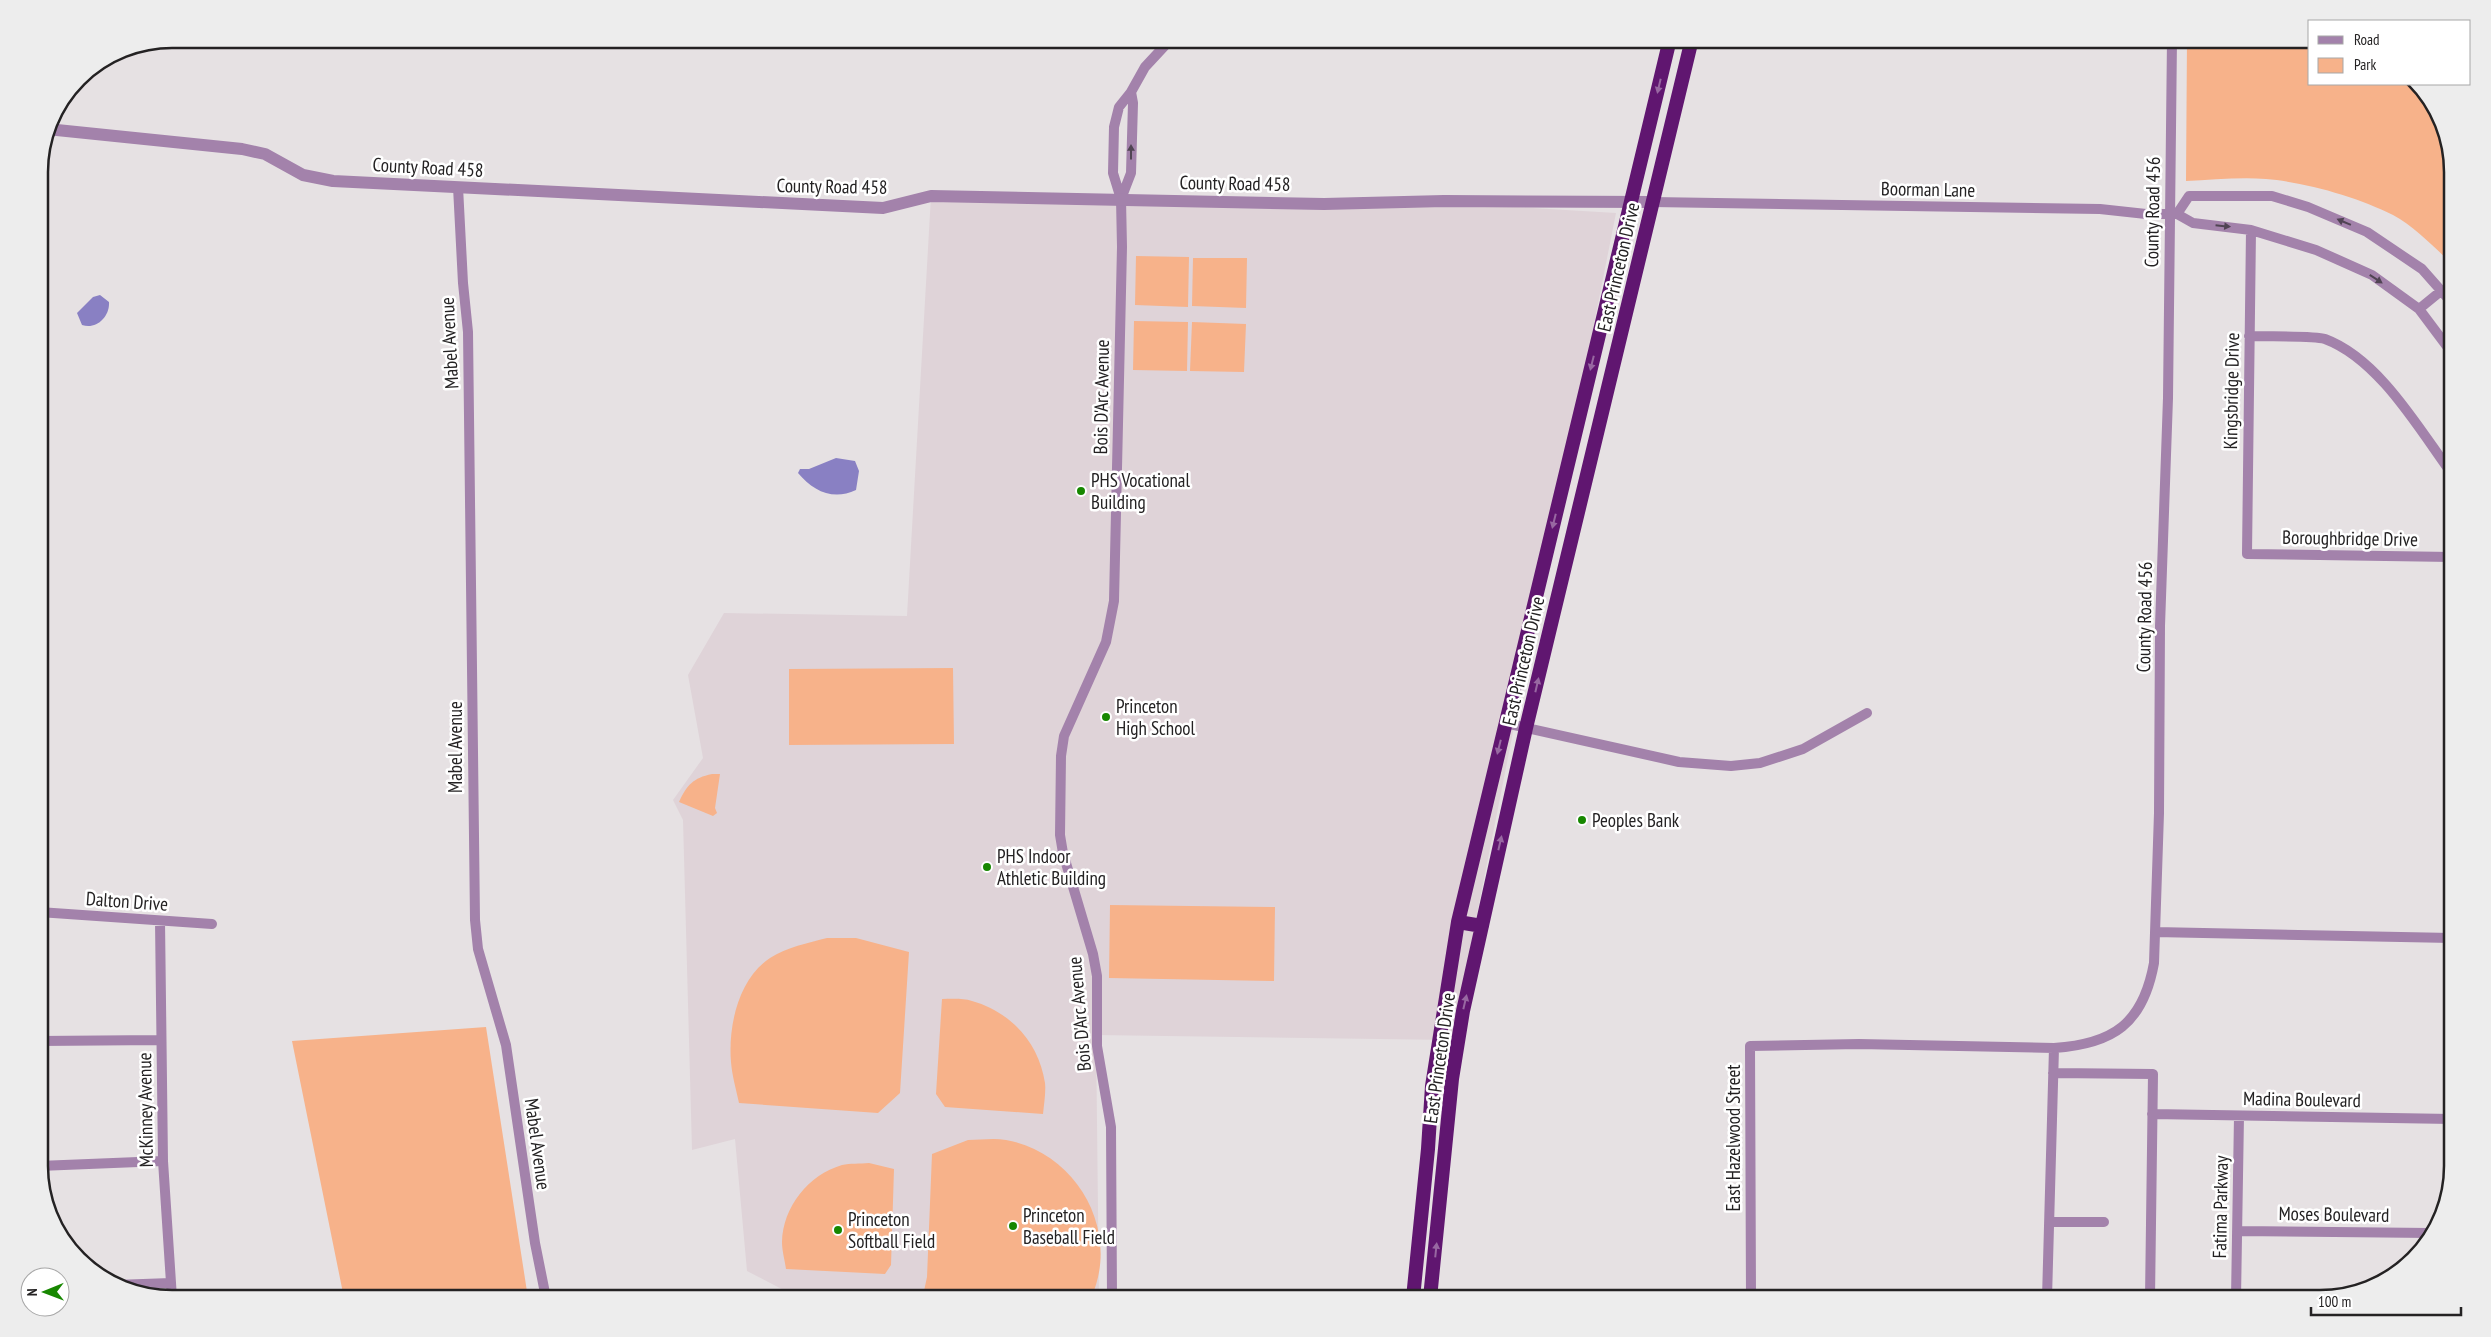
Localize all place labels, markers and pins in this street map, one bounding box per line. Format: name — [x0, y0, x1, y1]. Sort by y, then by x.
place label: PHS Vocational Building — [1091, 468, 1190, 514]
marker: PHS Vocational Building — [1075, 485, 1087, 497]
place label: Princeton High School — [1116, 694, 1196, 740]
marker: Princeton High School — [1100, 711, 1112, 723]
place label: Peoples Bank — [1592, 808, 1680, 832]
marker: Peoples Bank — [1576, 814, 1588, 826]
place label: PHS Indoor Athletic Building — [997, 844, 1106, 890]
marker: PHS Indoor Athletic Building — [981, 861, 993, 873]
place label: Princeton Baseball Field — [1023, 1203, 1115, 1249]
place label: Princeton Softball Field — [848, 1207, 935, 1253]
marker: Princeton Baseball Field — [1007, 1220, 1019, 1232]
marker: Princeton Softball Field — [832, 1224, 844, 1236]

